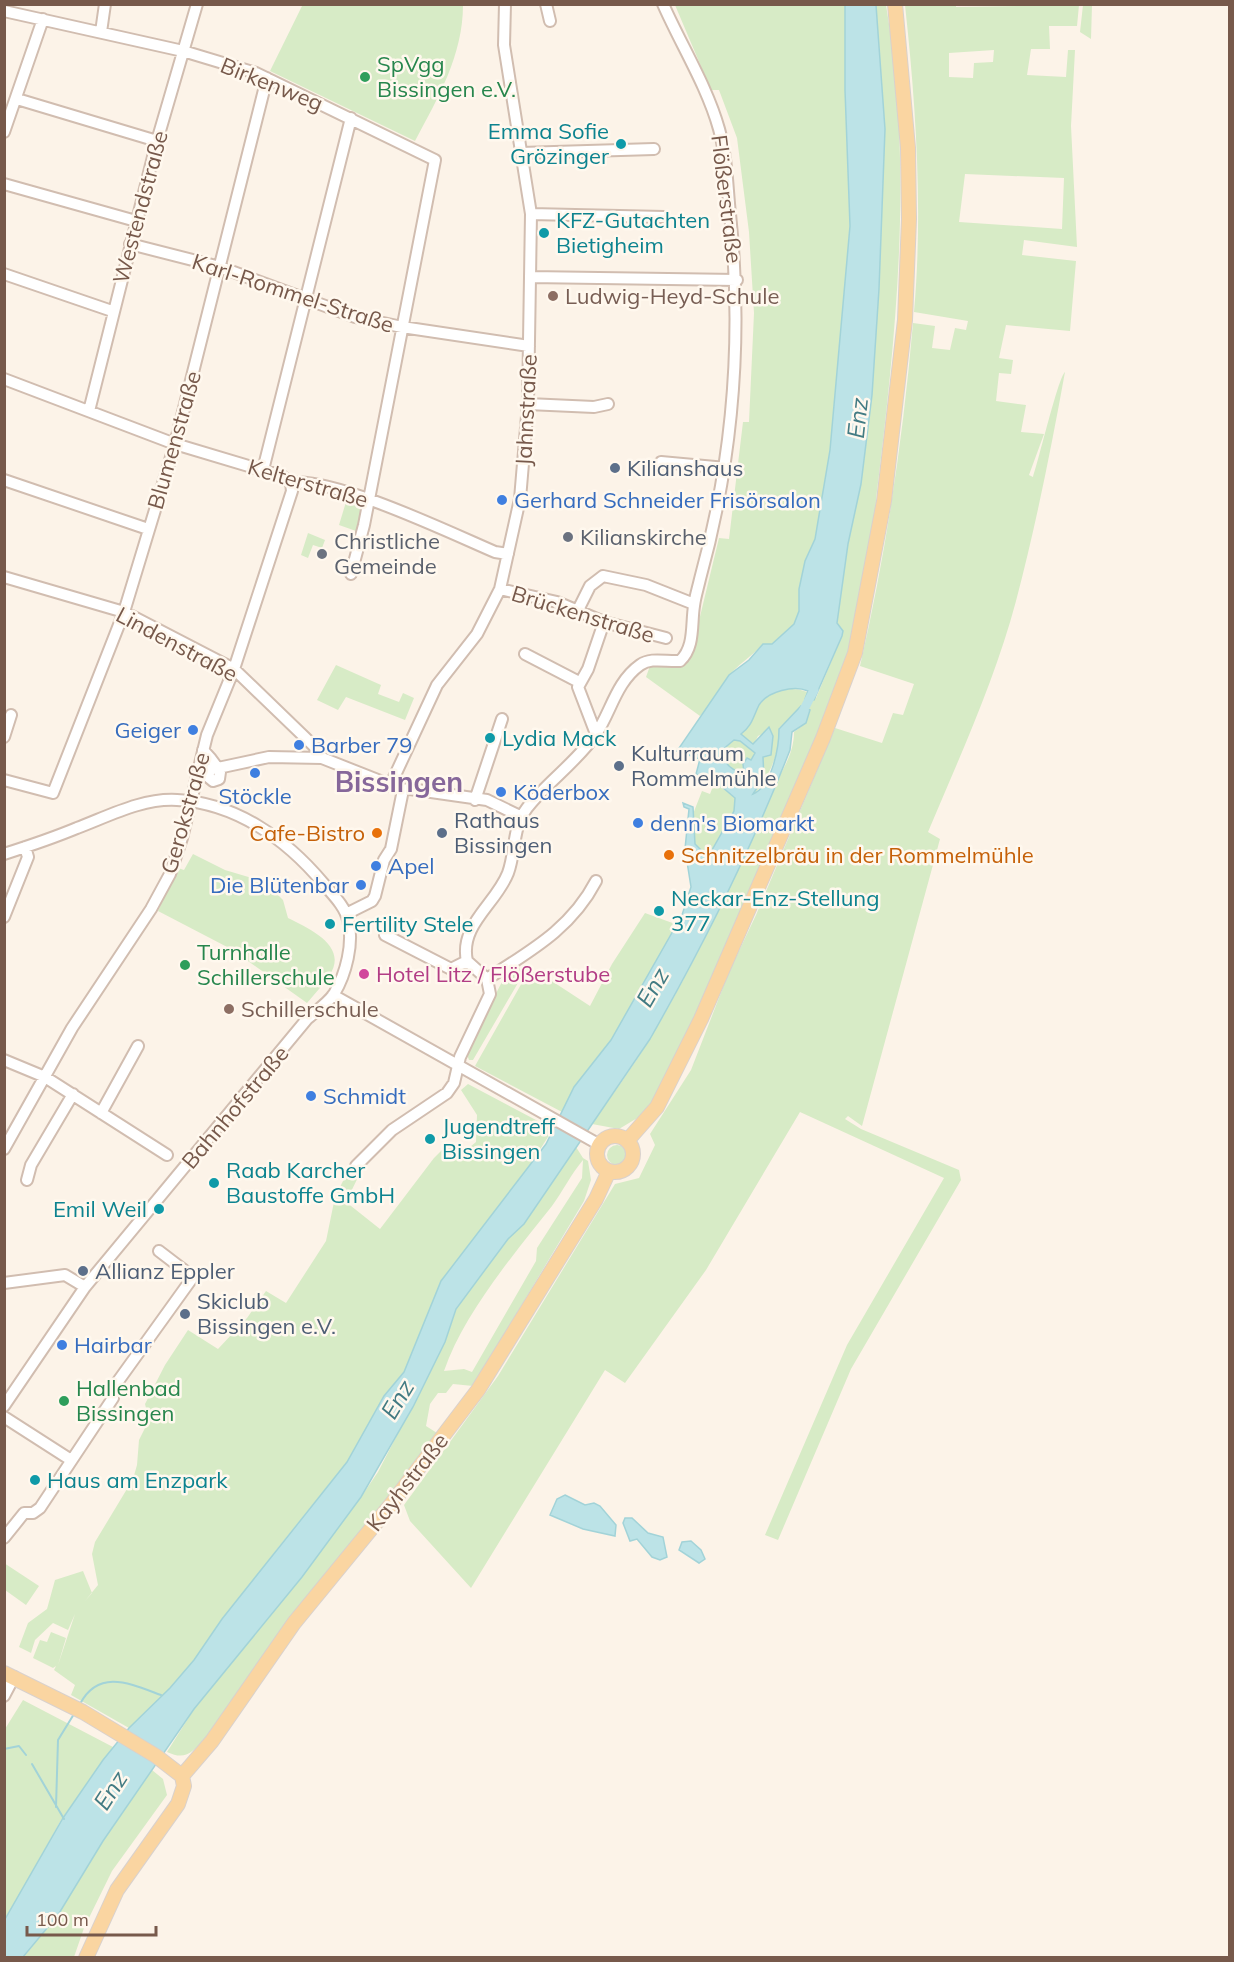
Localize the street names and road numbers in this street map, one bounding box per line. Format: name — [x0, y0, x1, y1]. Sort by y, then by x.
street label: Birkenweg — [217, 51, 327, 117]
street label: Westendstraße — [106, 128, 174, 286]
street label: Flößerstraße — [705, 133, 749, 265]
street label: Karl-Rommel-Straße — [189, 247, 397, 339]
street label: Jahnstraße — [509, 353, 543, 467]
street label: Blumenstraße — [141, 368, 207, 512]
street label: Kelterstraße — [245, 452, 371, 514]
street label: Brückenstraße — [508, 579, 658, 649]
street label: Lindenstraße — [111, 600, 243, 688]
street label: Gerokstraße — [154, 749, 216, 877]
street label: Bahnhofstraße — [175, 1040, 295, 1174]
street label: Kayhstraße — [360, 1427, 454, 1537]

